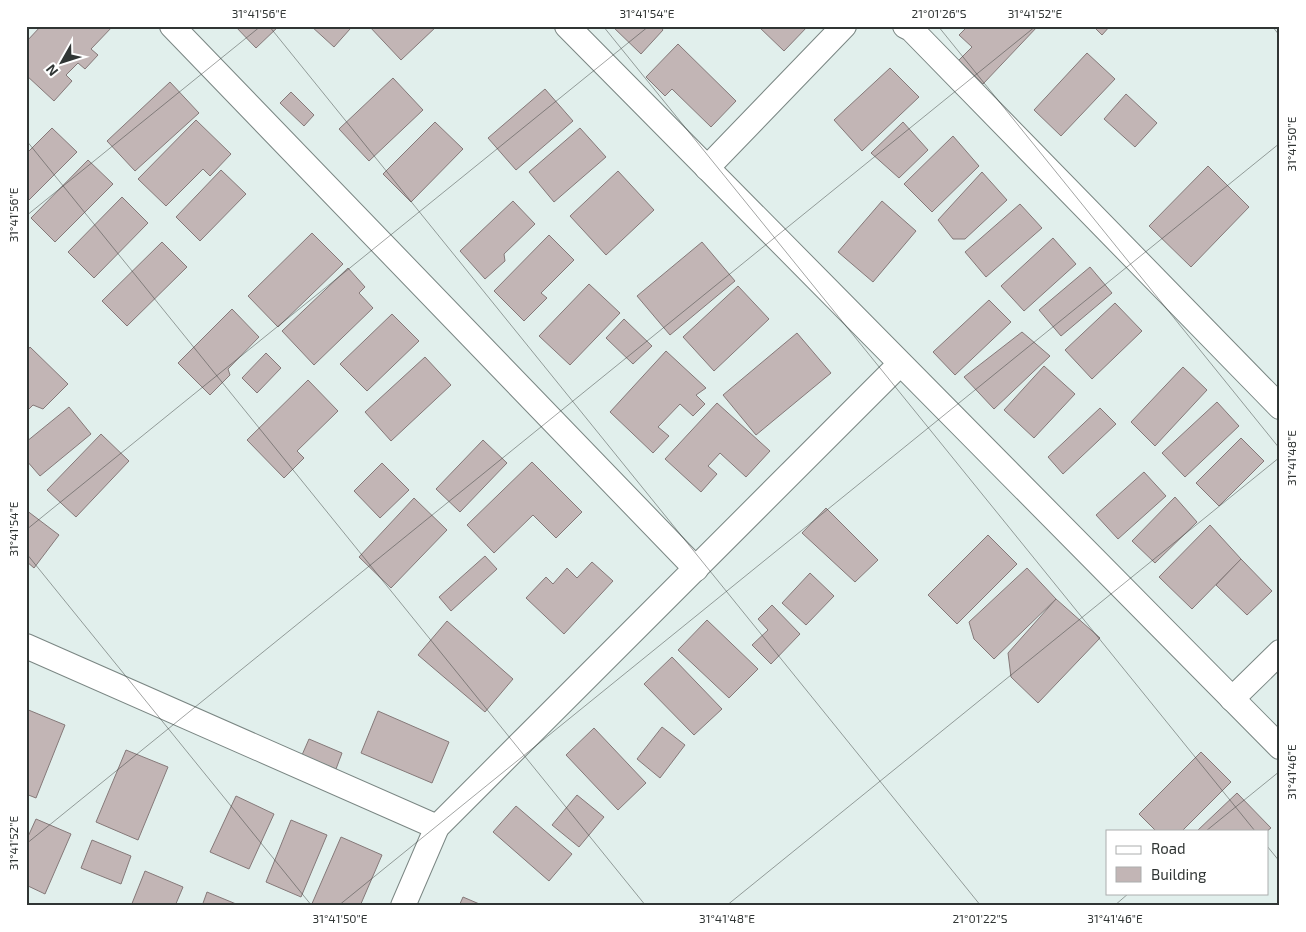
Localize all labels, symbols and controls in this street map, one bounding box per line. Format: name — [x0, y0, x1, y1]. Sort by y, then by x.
text: 31°41'56"E — [232, 6, 287, 20]
text: 31°41'54"E — [619, 6, 675, 20]
text: 21°01'26"S — [912, 6, 967, 20]
text: 31°41'52"E — [1008, 6, 1063, 20]
north arrow — [38, 38, 88, 88]
text: N — [42, 61, 61, 80]
text: 31°41'50"E — [1284, 116, 1298, 172]
text: 31°41'56"E — [6, 187, 20, 242]
text: 31°41'48"E — [1284, 430, 1298, 486]
text: 31°41'54"E — [6, 501, 20, 557]
text: 31°41'46"E — [1284, 744, 1298, 800]
text: 31°41'52"E — [6, 815, 20, 870]
legend — [1106, 830, 1268, 894]
text: Road — [1151, 839, 1186, 857]
text: Building — [1151, 865, 1207, 883]
text: 31°41'50"E — [312, 911, 368, 925]
text: 31°41'48"E — [699, 911, 755, 925]
text: 21°01'22"S — [953, 911, 1008, 925]
text: 31°41'46"E — [1087, 911, 1143, 925]

